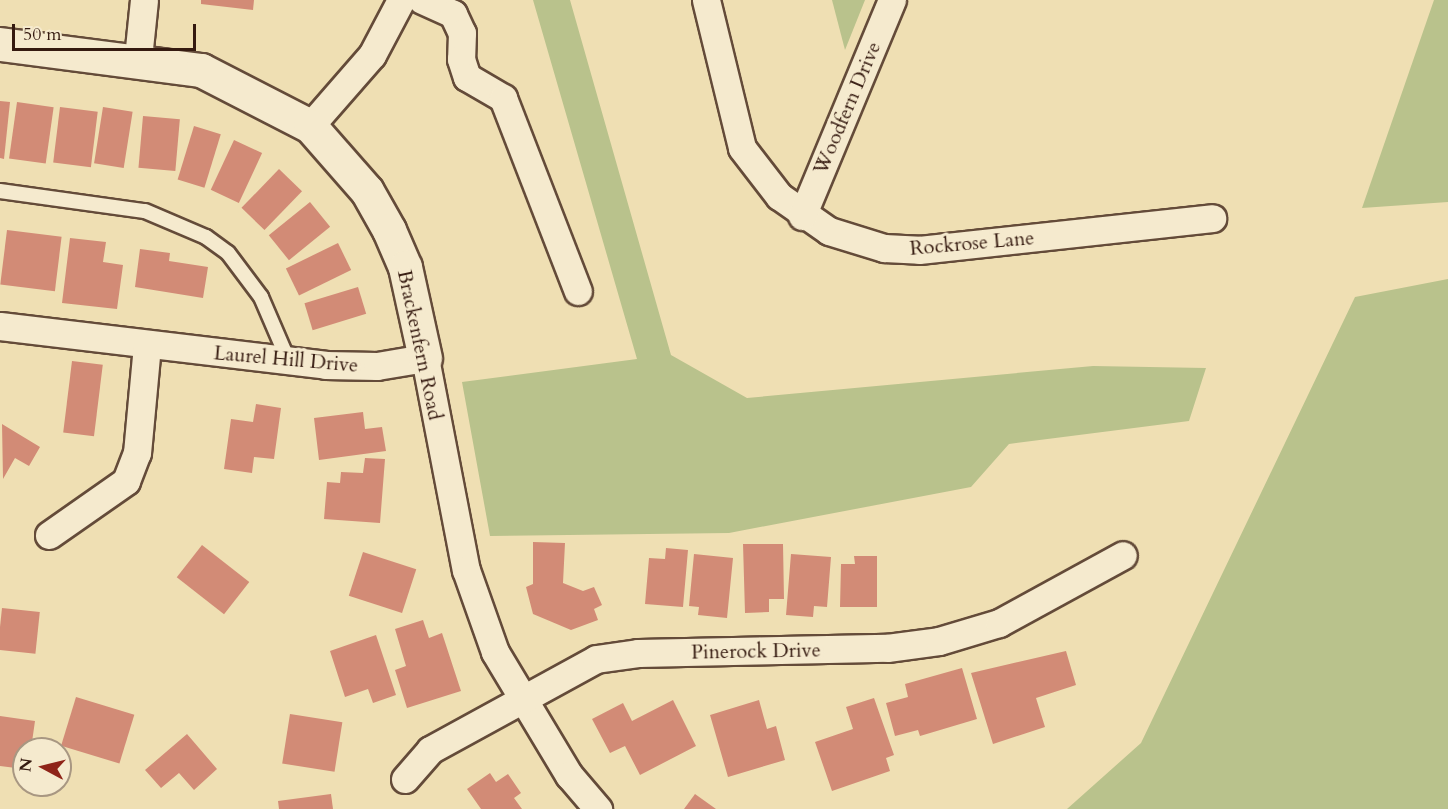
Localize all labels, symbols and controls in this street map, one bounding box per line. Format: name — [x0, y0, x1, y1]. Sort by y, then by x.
scale bar — [15, 12, 200, 50]
text: 50 m — [23, 22, 62, 47]
street label: Woodfern Drive — [808, 38, 886, 178]
street label: Rockrose Lane — [909, 226, 1035, 260]
street label: Brackenfern Road — [392, 268, 448, 422]
street label: Laurel Hill Drive — [213, 341, 359, 377]
street label: Pinerock Drive — [691, 638, 821, 664]
north arrow — [12, 737, 72, 797]
text: N — [14, 757, 38, 773]

